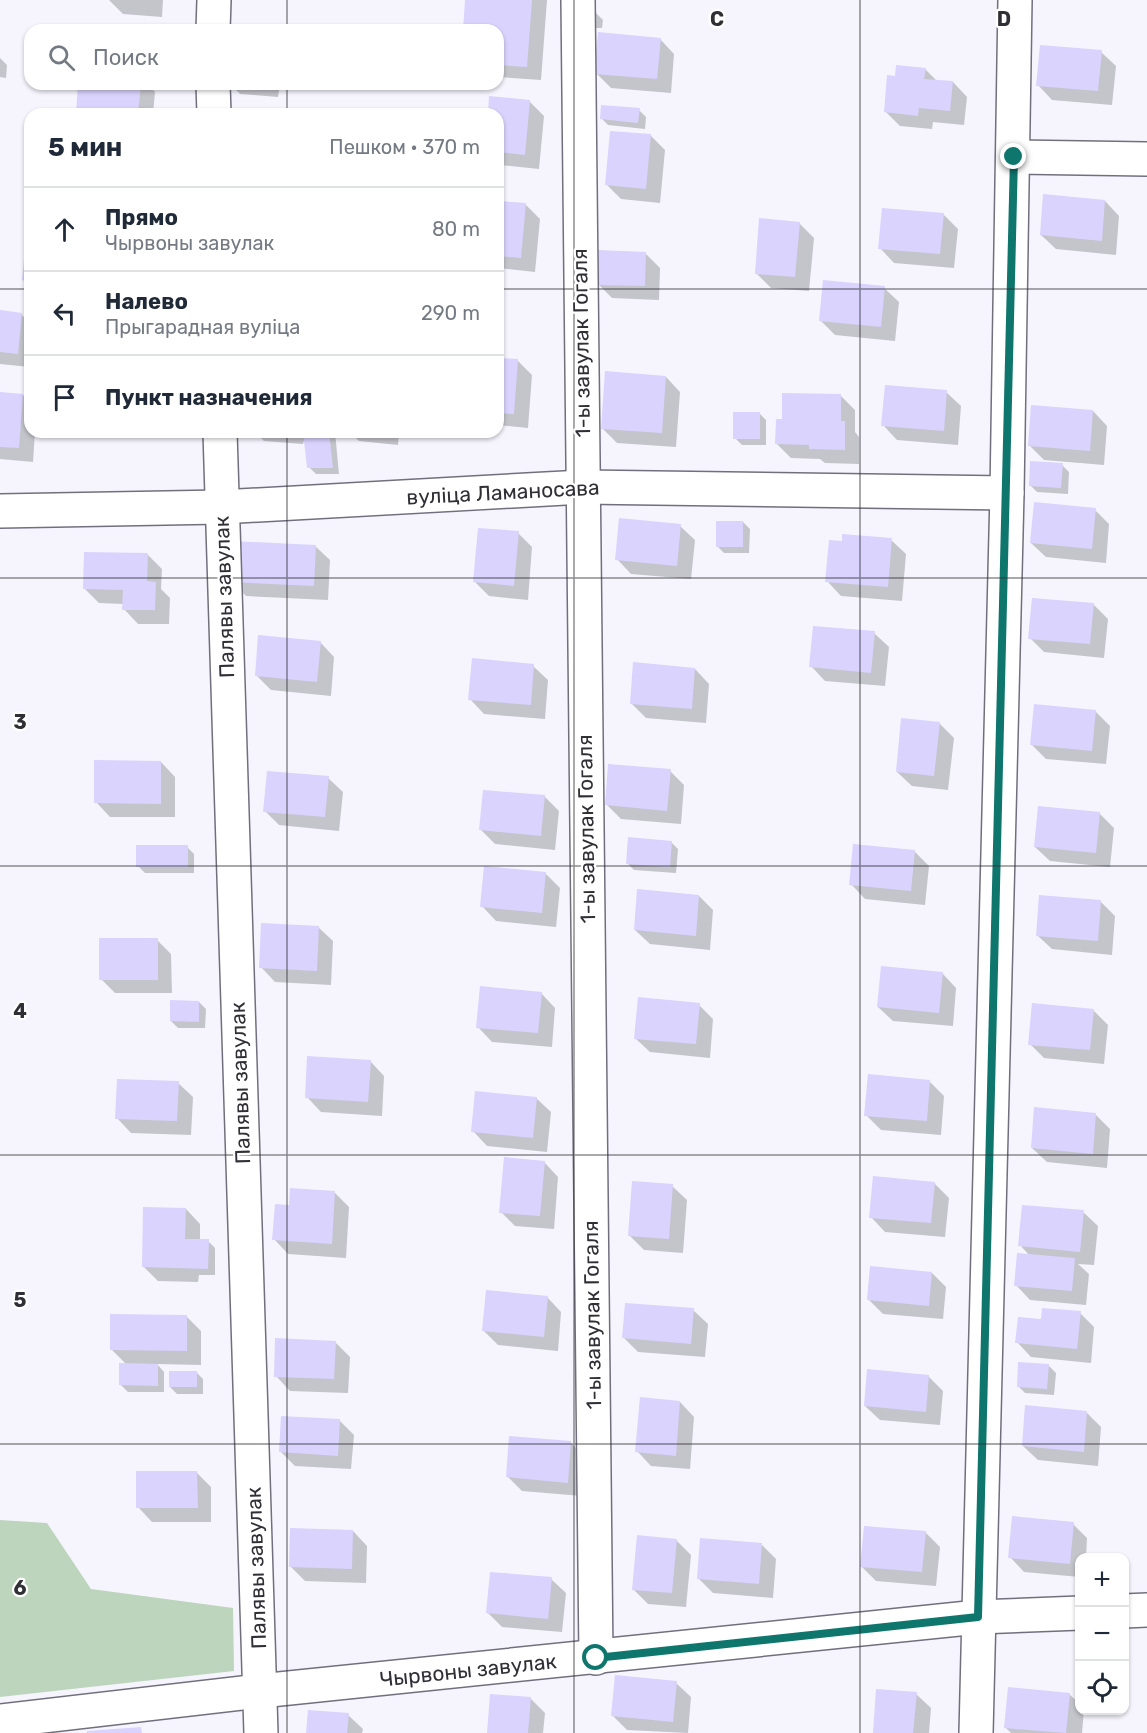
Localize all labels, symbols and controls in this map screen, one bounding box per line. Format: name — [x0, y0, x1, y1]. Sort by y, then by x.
text: C — [710, 7, 724, 31]
text: D — [997, 7, 1011, 31]
search box — [24, 24, 504, 90]
icon: search — [45, 41, 78, 74]
text: Поиск — [93, 44, 159, 71]
text: 5 мин — [48, 132, 122, 163]
text: Пешком · 370 m — [329, 135, 480, 159]
route end — [1000, 143, 1026, 169]
text: Прямо — [105, 204, 178, 231]
icon: ahead — [48, 213, 81, 246]
text: 80 m — [432, 217, 480, 241]
text: Чырвоны завулак — [105, 231, 274, 255]
street label: 1-ы завулак Гогаля — [567, 248, 595, 438]
text: Налево — [105, 288, 188, 315]
icon: left — [48, 297, 81, 330]
text: 290 m — [421, 301, 480, 325]
text: Прыгарадная вуліца — [105, 315, 300, 339]
icon: arrive — [48, 381, 81, 414]
text: Пункт назначения — [105, 384, 313, 411]
street label: вуліца Ламаносава — [406, 474, 600, 510]
street label: Палявы завулак — [209, 516, 239, 678]
text: 3 — [13, 710, 27, 734]
street label: 1-ы завулак Гогаля — [572, 734, 600, 924]
text: 4 — [13, 999, 27, 1023]
street label: Палявы завулак — [225, 1002, 255, 1164]
street label: 1-ы завулак Гогаля — [578, 1220, 606, 1410]
text: 5 — [14, 1288, 27, 1312]
street label: Палявы завулак — [241, 1487, 271, 1649]
map controls — [1075, 1553, 1129, 1715]
button: + — [1075, 1553, 1129, 1607]
text: 6 — [13, 1576, 27, 1600]
button: − — [1075, 1607, 1129, 1661]
route start — [582, 1644, 608, 1670]
street label: Чырвоны завулак — [378, 1648, 558, 1692]
button: locate — [1075, 1661, 1129, 1715]

